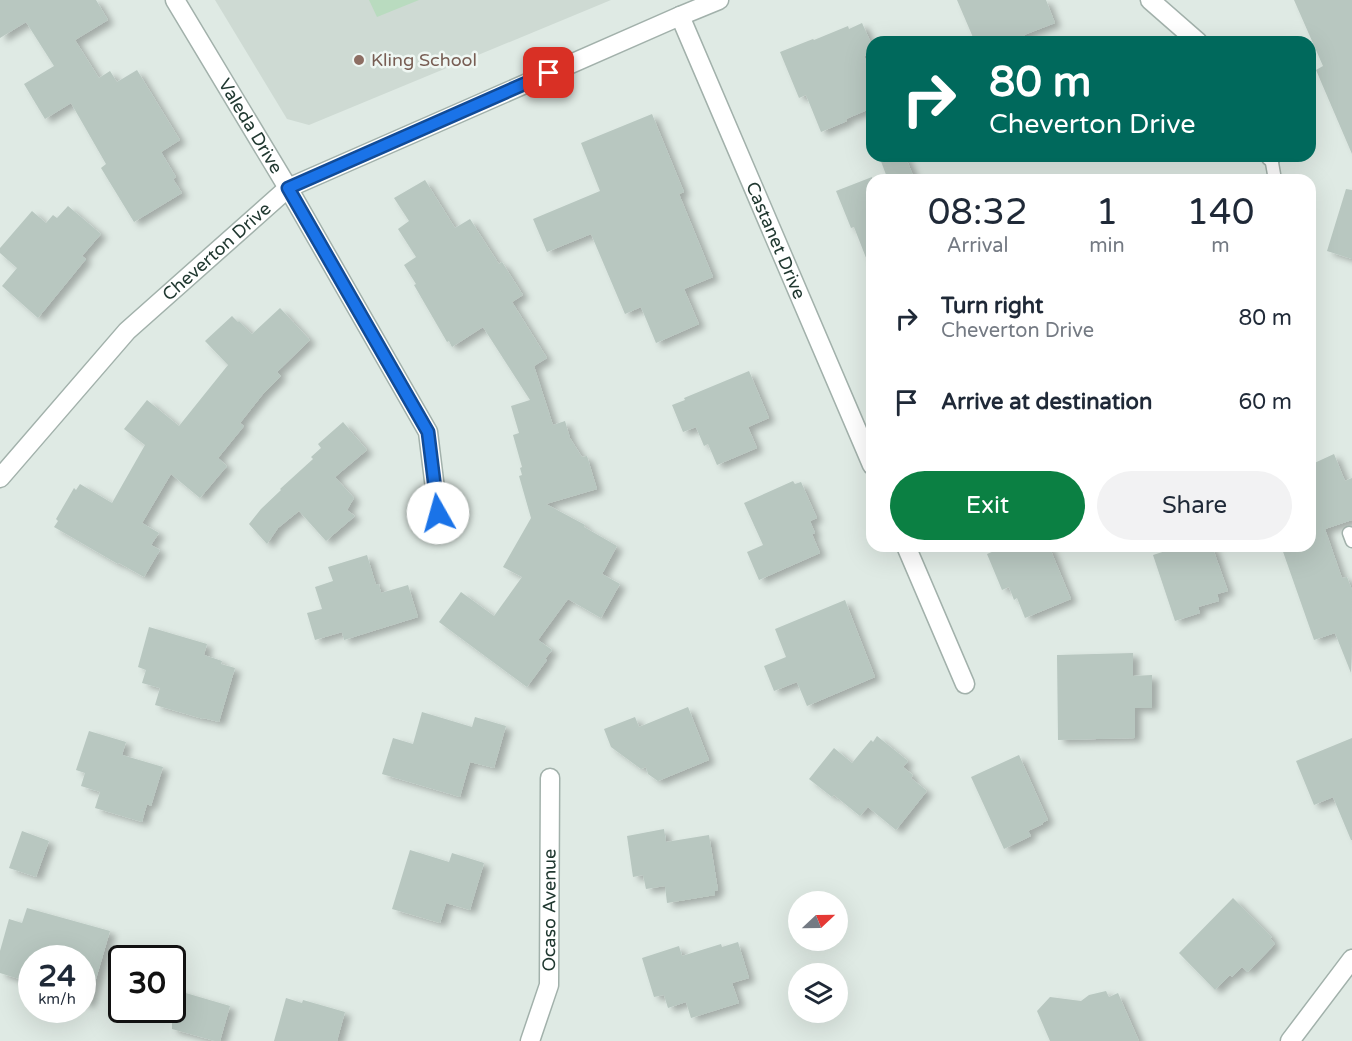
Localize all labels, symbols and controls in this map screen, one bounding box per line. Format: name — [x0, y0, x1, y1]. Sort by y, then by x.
pin — [523, 47, 574, 98]
place label: Kling School — [371, 49, 477, 71]
marker: Kling School — [352, 53, 366, 67]
icon: arrive — [532, 56, 565, 89]
text: 80 m — [989, 57, 1091, 108]
icon: right — [890, 60, 968, 138]
street label: Valeda Drive — [214, 75, 288, 177]
text: Cheverton Drive — [989, 108, 1196, 141]
street label: Castanet Drive — [741, 178, 811, 302]
text: 08:32 — [928, 191, 1028, 234]
text: 1 — [1096, 191, 1118, 234]
text: 140 — [1186, 191, 1254, 234]
street label: Cheverton Drive — [158, 197, 275, 305]
text: Arrival — [947, 234, 1009, 258]
text: min — [1089, 234, 1125, 258]
text: m — [1211, 234, 1230, 258]
text: Turn right — [941, 293, 1043, 319]
icon: right — [890, 302, 923, 335]
text: 80 m — [1238, 305, 1292, 331]
text: Cheverton Drive — [941, 319, 1094, 343]
icon: arrive — [890, 386, 923, 419]
text: Arrive at destination — [941, 389, 1152, 415]
text: 60 m — [1238, 389, 1292, 415]
button: Exit — [890, 471, 1085, 540]
button: Share — [1097, 471, 1292, 540]
position arrow — [406, 481, 470, 545]
street label: Ocaso Avenue — [538, 849, 561, 972]
north arrow — [788, 891, 848, 951]
map controls — [788, 891, 848, 1023]
speed limit sign: 30 — [108, 945, 186, 1023]
text: 24 — [38, 958, 76, 995]
button: layers — [788, 963, 848, 1023]
text: km/h — [38, 990, 76, 1008]

